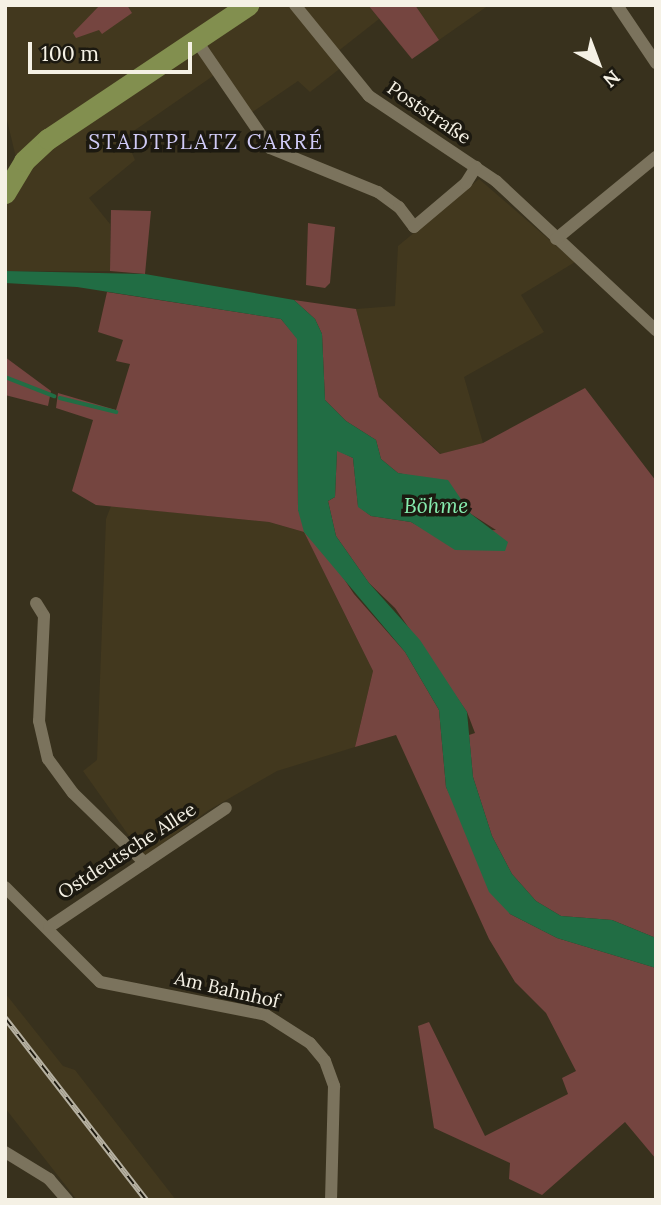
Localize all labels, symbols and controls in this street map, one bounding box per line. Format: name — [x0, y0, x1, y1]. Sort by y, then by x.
scale bar — [32, 28, 196, 72]
north arrow — [563, 28, 633, 98]
text: 100 m — [41, 40, 99, 67]
text: N — [598, 65, 625, 93]
street label: Poststraße — [383, 77, 475, 149]
district label: STADTPLATZ CARRÉ — [90, 129, 322, 155]
water label: Böhme — [404, 493, 468, 519]
street label: Ostdeutsche Allee — [54, 798, 200, 904]
street label: Am Bahnhof — [172, 967, 282, 1013]

